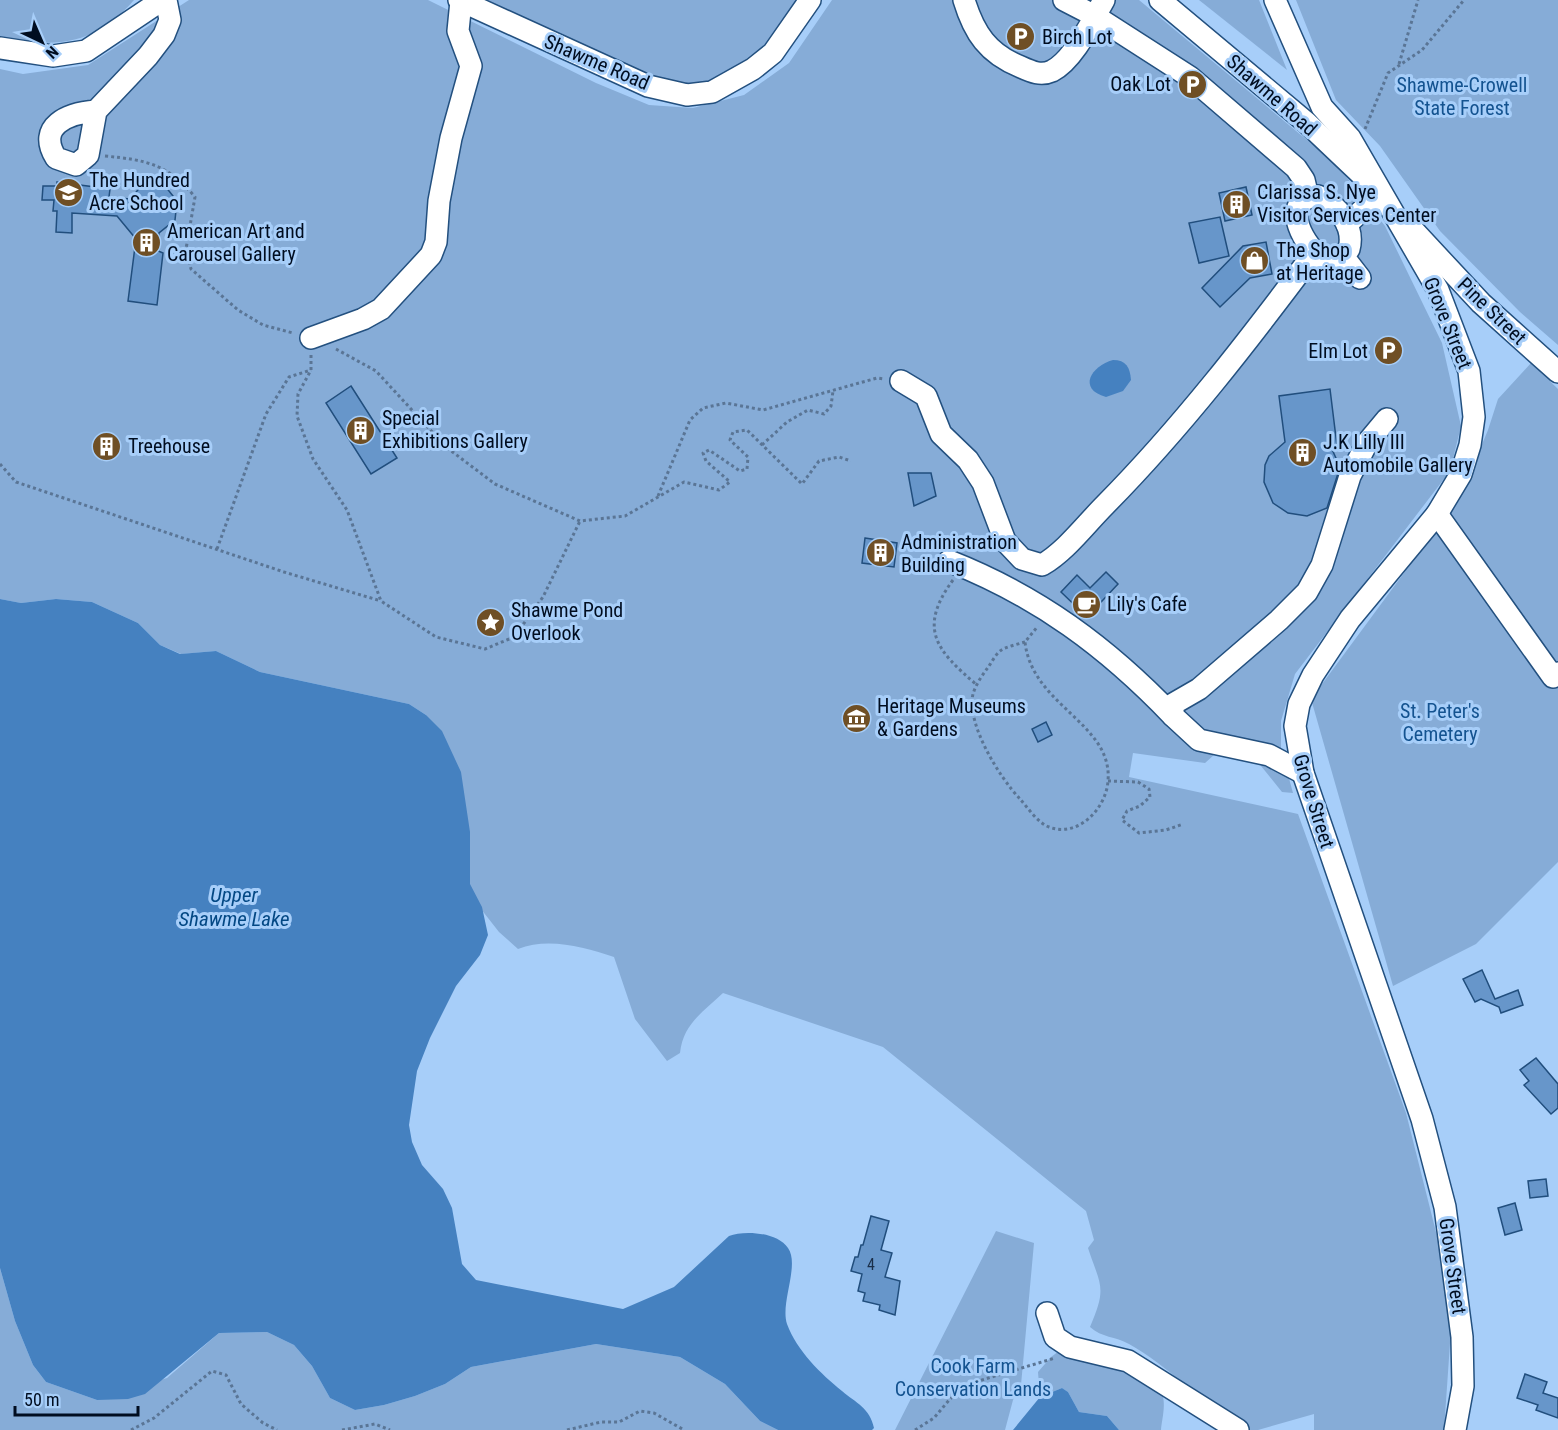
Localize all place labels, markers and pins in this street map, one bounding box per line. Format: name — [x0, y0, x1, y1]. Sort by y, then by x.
parking icon: Birch Lot — [1005, 21, 1037, 53]
place label: Birch Lot — [1042, 25, 1112, 49]
parking icon: Oak Lot — [1176, 68, 1208, 100]
place label: Oak Lot — [1110, 72, 1171, 96]
place label: The Hundred Acre School — [89, 168, 190, 215]
school or university icon: The Hundred Acre School — [52, 176, 84, 208]
place label: Clarissa S. Nye Visitor Services Center — [1257, 180, 1436, 227]
building icon: Clarissa S. Nye Visitor Services Center — [1220, 188, 1252, 220]
place label: American Art and Carousel Gallery — [167, 219, 305, 266]
building icon: American Art and Carousel Gallery — [130, 226, 162, 258]
place label: The Shop at Heritage — [1276, 238, 1363, 285]
shop icon: The Shop at Heritage — [1239, 245, 1271, 277]
parking icon: Elm Lot — [1373, 335, 1405, 367]
place label: Elm Lot — [1308, 339, 1368, 363]
place label: Special Exhibitions Gallery — [382, 406, 528, 453]
building icon: Special Exhibitions Gallery — [345, 414, 377, 446]
building icon: Treehouse — [91, 430, 123, 462]
place label: J.K Lilly III Automobile Gallery — [1323, 430, 1473, 477]
place label: Treehouse — [128, 434, 210, 458]
building icon: J.K Lilly III Automobile Gallery — [1286, 437, 1318, 469]
place label: Administration Building — [901, 530, 1017, 577]
building icon: Administration Building — [864, 537, 896, 569]
cafe icon: Lily's Cafe — [1070, 588, 1102, 620]
place label: Lily's Cafe — [1107, 592, 1187, 616]
place label: Shawme Pond Overlook — [511, 598, 623, 645]
place icon: Shawme Pond Overlook — [474, 606, 506, 638]
place label: Heritage Museums & Gardens — [877, 694, 1026, 741]
museum icon: Heritage Museums & Gardens — [840, 702, 872, 734]

